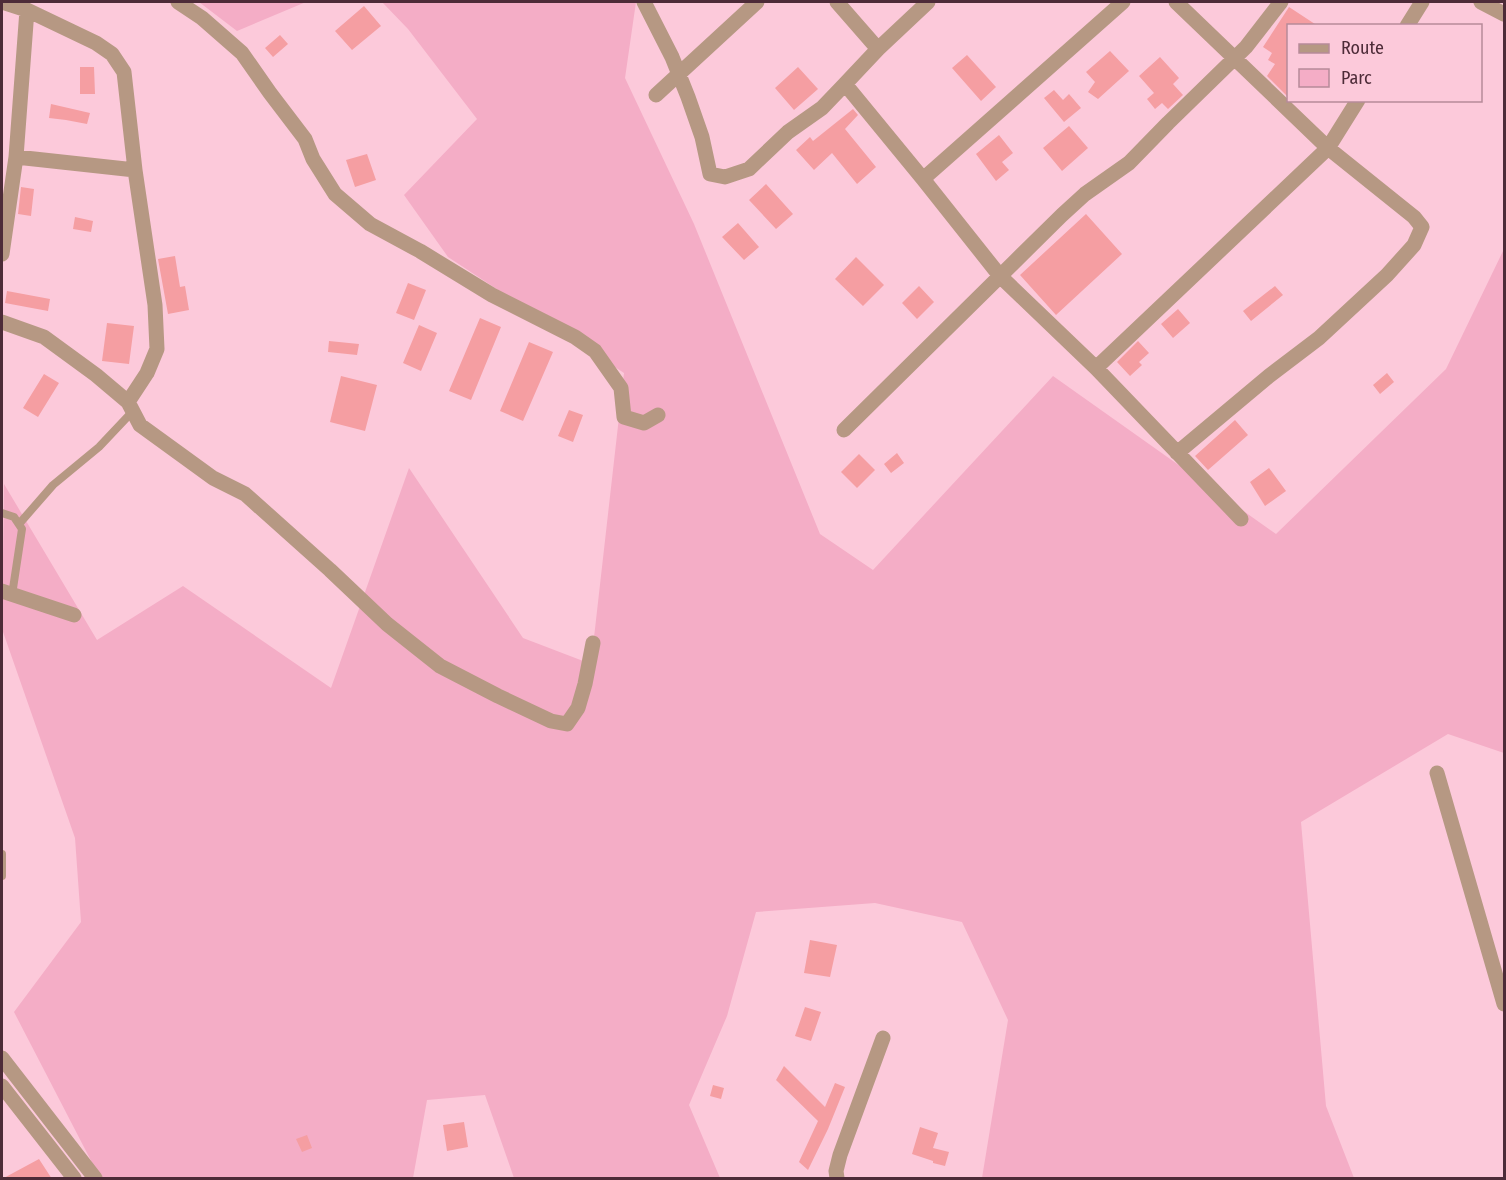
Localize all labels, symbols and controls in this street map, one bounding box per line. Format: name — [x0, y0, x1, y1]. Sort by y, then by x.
legend — [1287, 24, 1482, 102]
text: Route — [1341, 37, 1384, 59]
text: Parc — [1341, 67, 1372, 89]

